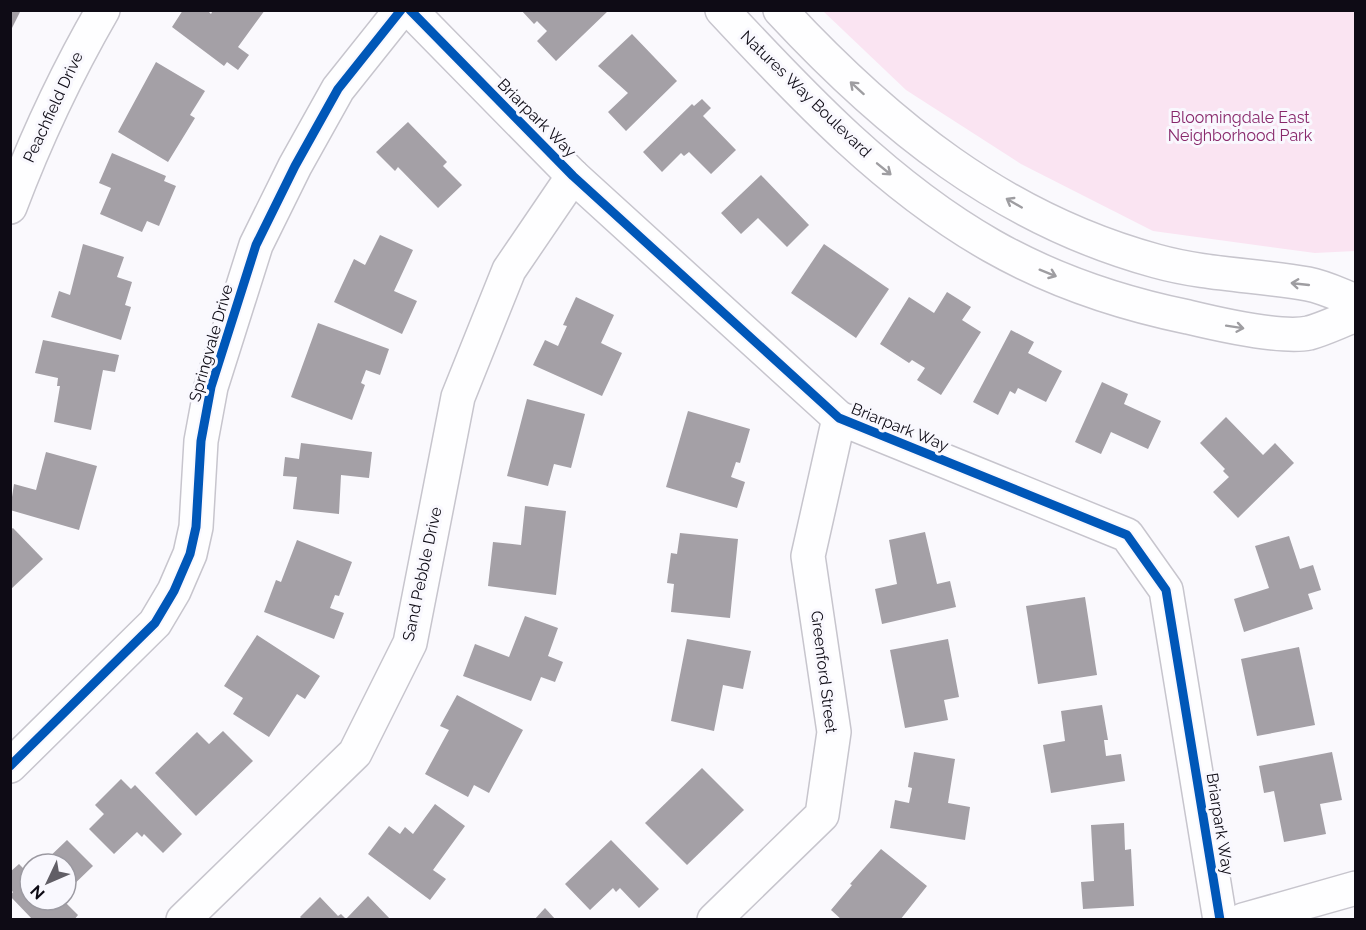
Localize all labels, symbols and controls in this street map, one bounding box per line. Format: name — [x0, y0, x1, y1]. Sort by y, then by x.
street label: Natures Way Boulevard — [737, 27, 875, 161]
street label: Peachfield Drive — [19, 49, 87, 165]
street label: Briarpark Way — [494, 75, 580, 161]
one-way arrow — [849, 81, 864, 96]
park label: Bloomingdale East Neighborhood Park — [1168, 108, 1313, 145]
one-way arrow — [876, 162, 891, 176]
one-way arrow — [1006, 197, 1023, 209]
one-way arrow — [1038, 268, 1057, 279]
one-way arrow — [1290, 278, 1310, 289]
street label: Springvale Drive — [185, 282, 237, 404]
one-way arrow — [1224, 322, 1244, 333]
street label: Briarpark Way — [849, 399, 952, 455]
street label: Sand Pebble Drive — [398, 505, 446, 643]
street label: Greenford Street — [807, 610, 841, 735]
street label: Briarpark Way — [1203, 771, 1238, 877]
north arrow — [18, 852, 78, 912]
text: N — [26, 881, 49, 903]

